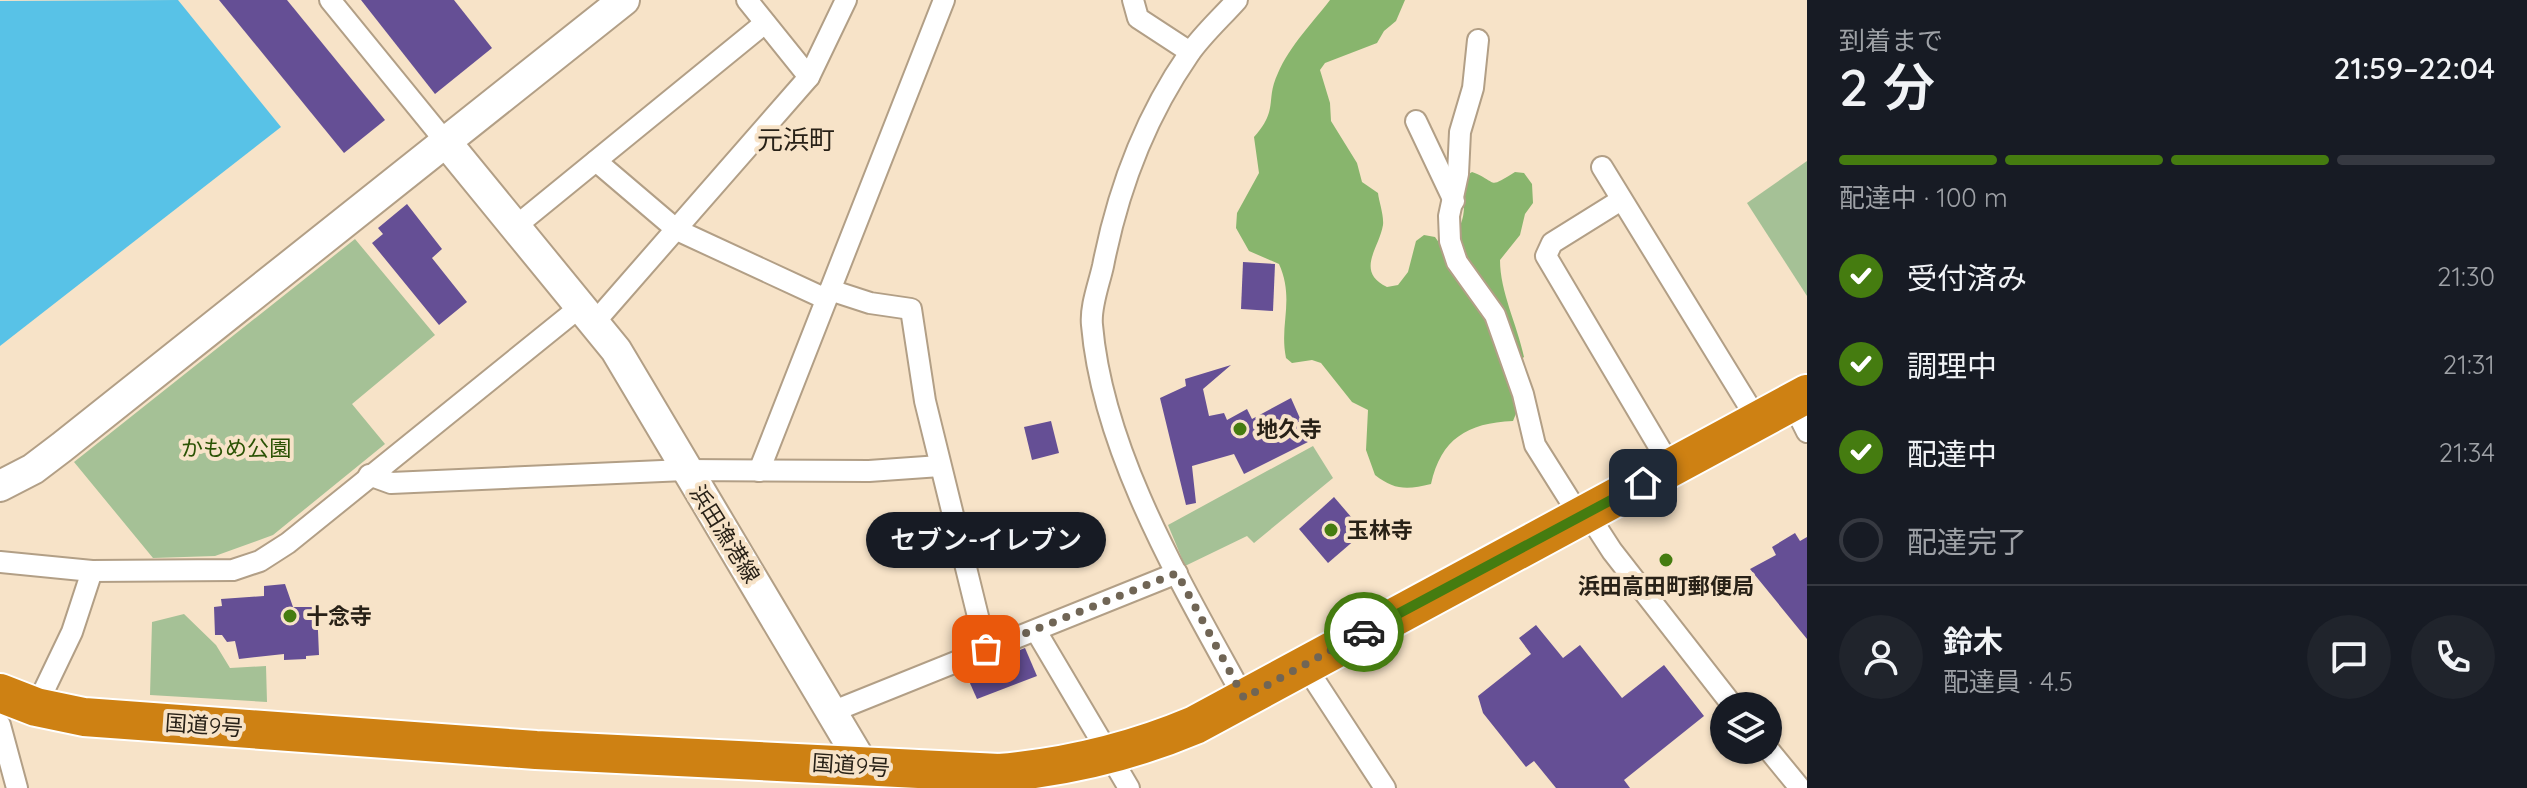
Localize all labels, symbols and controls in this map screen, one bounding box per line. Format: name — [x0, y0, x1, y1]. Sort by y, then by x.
text: 到着まで — [1839, 24, 1943, 57]
text: 21:59–22:04 — [2333, 49, 2495, 87]
text: 2 分 — [1839, 54, 1935, 119]
district label: 元浜町 — [757, 123, 835, 156]
text: 配達中 · 100 m — [1839, 181, 2008, 214]
icon: check — [1839, 254, 1883, 298]
text: 受付済み — [1907, 259, 2027, 297]
text: 21:30 — [2437, 260, 2495, 293]
icon: check — [1839, 342, 1883, 386]
text: 調理中 — [1907, 347, 1997, 385]
text: 21:31 — [2443, 348, 2495, 381]
place label: 地久寺 — [1256, 415, 1322, 443]
marker: 地久寺 — [1231, 420, 1249, 438]
icon: check — [1839, 430, 1883, 474]
park label: かもめ公園 — [181, 434, 291, 462]
text: 配達中 — [1907, 435, 1997, 473]
text: 21:34 — [2439, 436, 2495, 469]
pin — [1609, 449, 1677, 517]
icon: home — [1621, 461, 1665, 505]
street label: 浜田漁港線 — [684, 480, 766, 588]
callout: セブン-イレブン — [866, 513, 1106, 569]
place label: 玉林寺 — [1347, 516, 1413, 544]
marker: 玉林寺 — [1322, 521, 1340, 539]
text: セブン-イレブン — [890, 523, 1082, 556]
text: 配達完了 — [1907, 523, 2027, 561]
marker: 浜田高田町郵便局 — [1657, 551, 1675, 569]
place label: 浜田高田町郵便局 — [1578, 572, 1754, 600]
courier — [1324, 592, 1404, 672]
place label: 十念寺 — [306, 602, 372, 630]
marker: 十念寺 — [281, 607, 299, 625]
icon: car — [1342, 610, 1386, 654]
pin — [952, 615, 1020, 683]
button: person — [1839, 615, 1923, 699]
button: chat — [2307, 615, 2391, 699]
button: phone — [2411, 615, 2495, 699]
text: 鈴木 — [1943, 622, 2003, 660]
icon: bag — [964, 627, 1008, 671]
text: 配達員 · 4.5 — [1943, 665, 2073, 698]
map controls — [1710, 692, 1782, 764]
button: layers — [1710, 692, 1782, 764]
street label: 国道9号 — [164, 708, 244, 742]
street label: 国道9号 — [811, 748, 891, 782]

